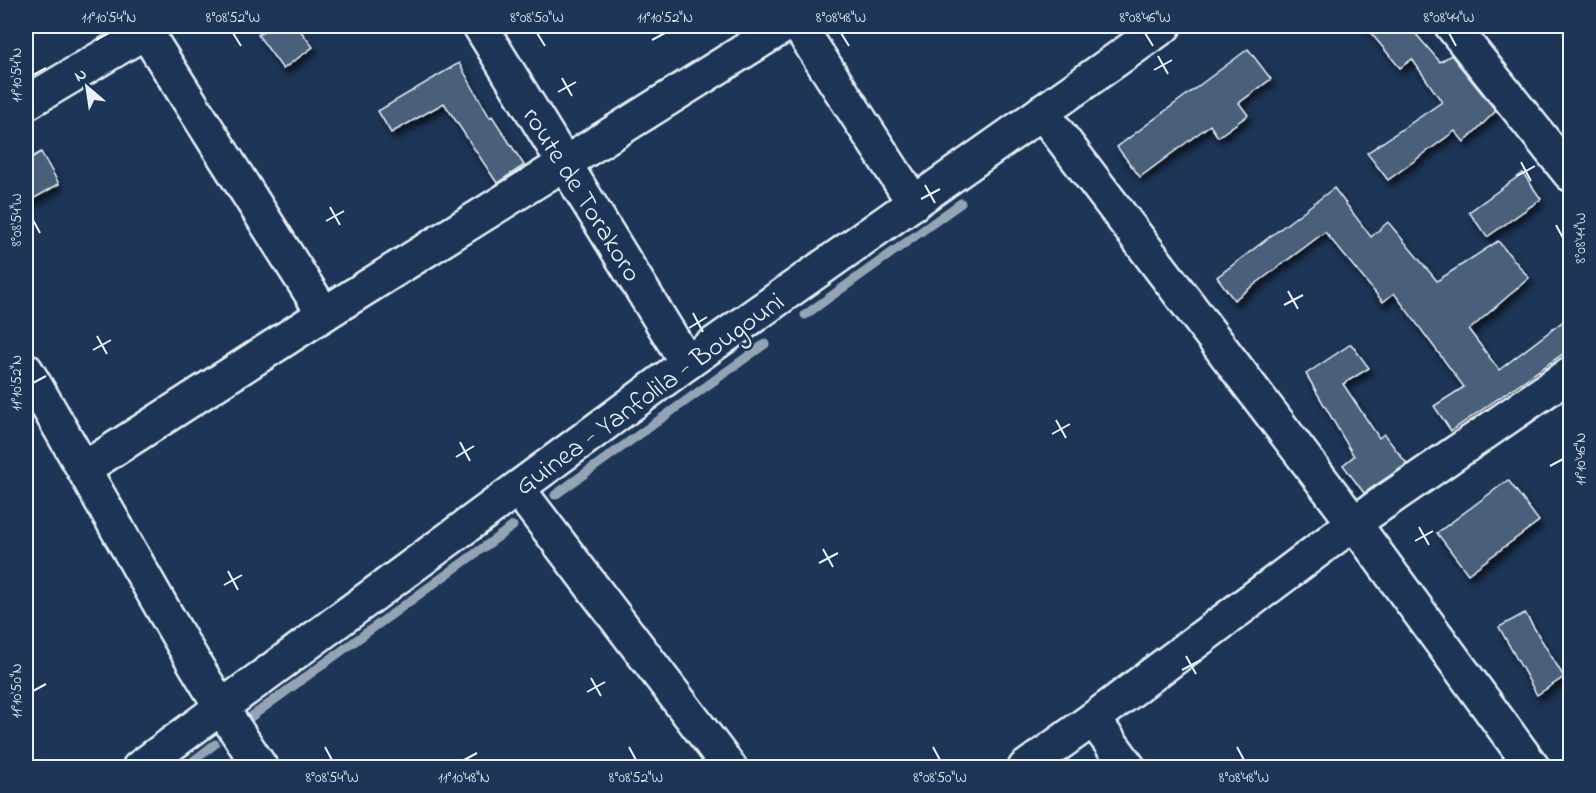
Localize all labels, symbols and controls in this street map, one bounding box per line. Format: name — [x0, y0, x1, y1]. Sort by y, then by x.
text: 11°10'54"N — [82, 7, 136, 29]
text: 8°08'52"W — [206, 7, 260, 29]
text: 8°08'50"W — [510, 7, 564, 29]
text: 11°10'52"N — [637, 7, 693, 29]
text: 8°08'48"W — [816, 7, 866, 29]
text: 8°08'46"W — [1119, 7, 1171, 29]
text: 8°08'44"W — [1424, 7, 1474, 29]
text: 11°10'54"N — [6, 48, 28, 102]
north arrow — [57, 57, 117, 117]
text: N — [70, 62, 91, 89]
street label: route de Torakoro — [512, 100, 650, 290]
text: 8°08'54"W — [6, 193, 28, 247]
text: 8°08'44"W — [1570, 213, 1592, 263]
street label: Guinea - Yanfolila - Bougouni — [508, 284, 793, 506]
text: 11°10'52"N — [6, 355, 28, 411]
text: 11°10'46"N — [1570, 433, 1592, 485]
text: 11°10'50"N — [6, 663, 28, 719]
text: 8°08'54"W — [305, 767, 359, 789]
text: 11°10'48"N — [438, 767, 490, 789]
text: 8°08'52"W — [609, 767, 663, 789]
text: 8°08'50"W — [913, 767, 967, 789]
text: 8°08'48"W — [1219, 767, 1269, 789]

